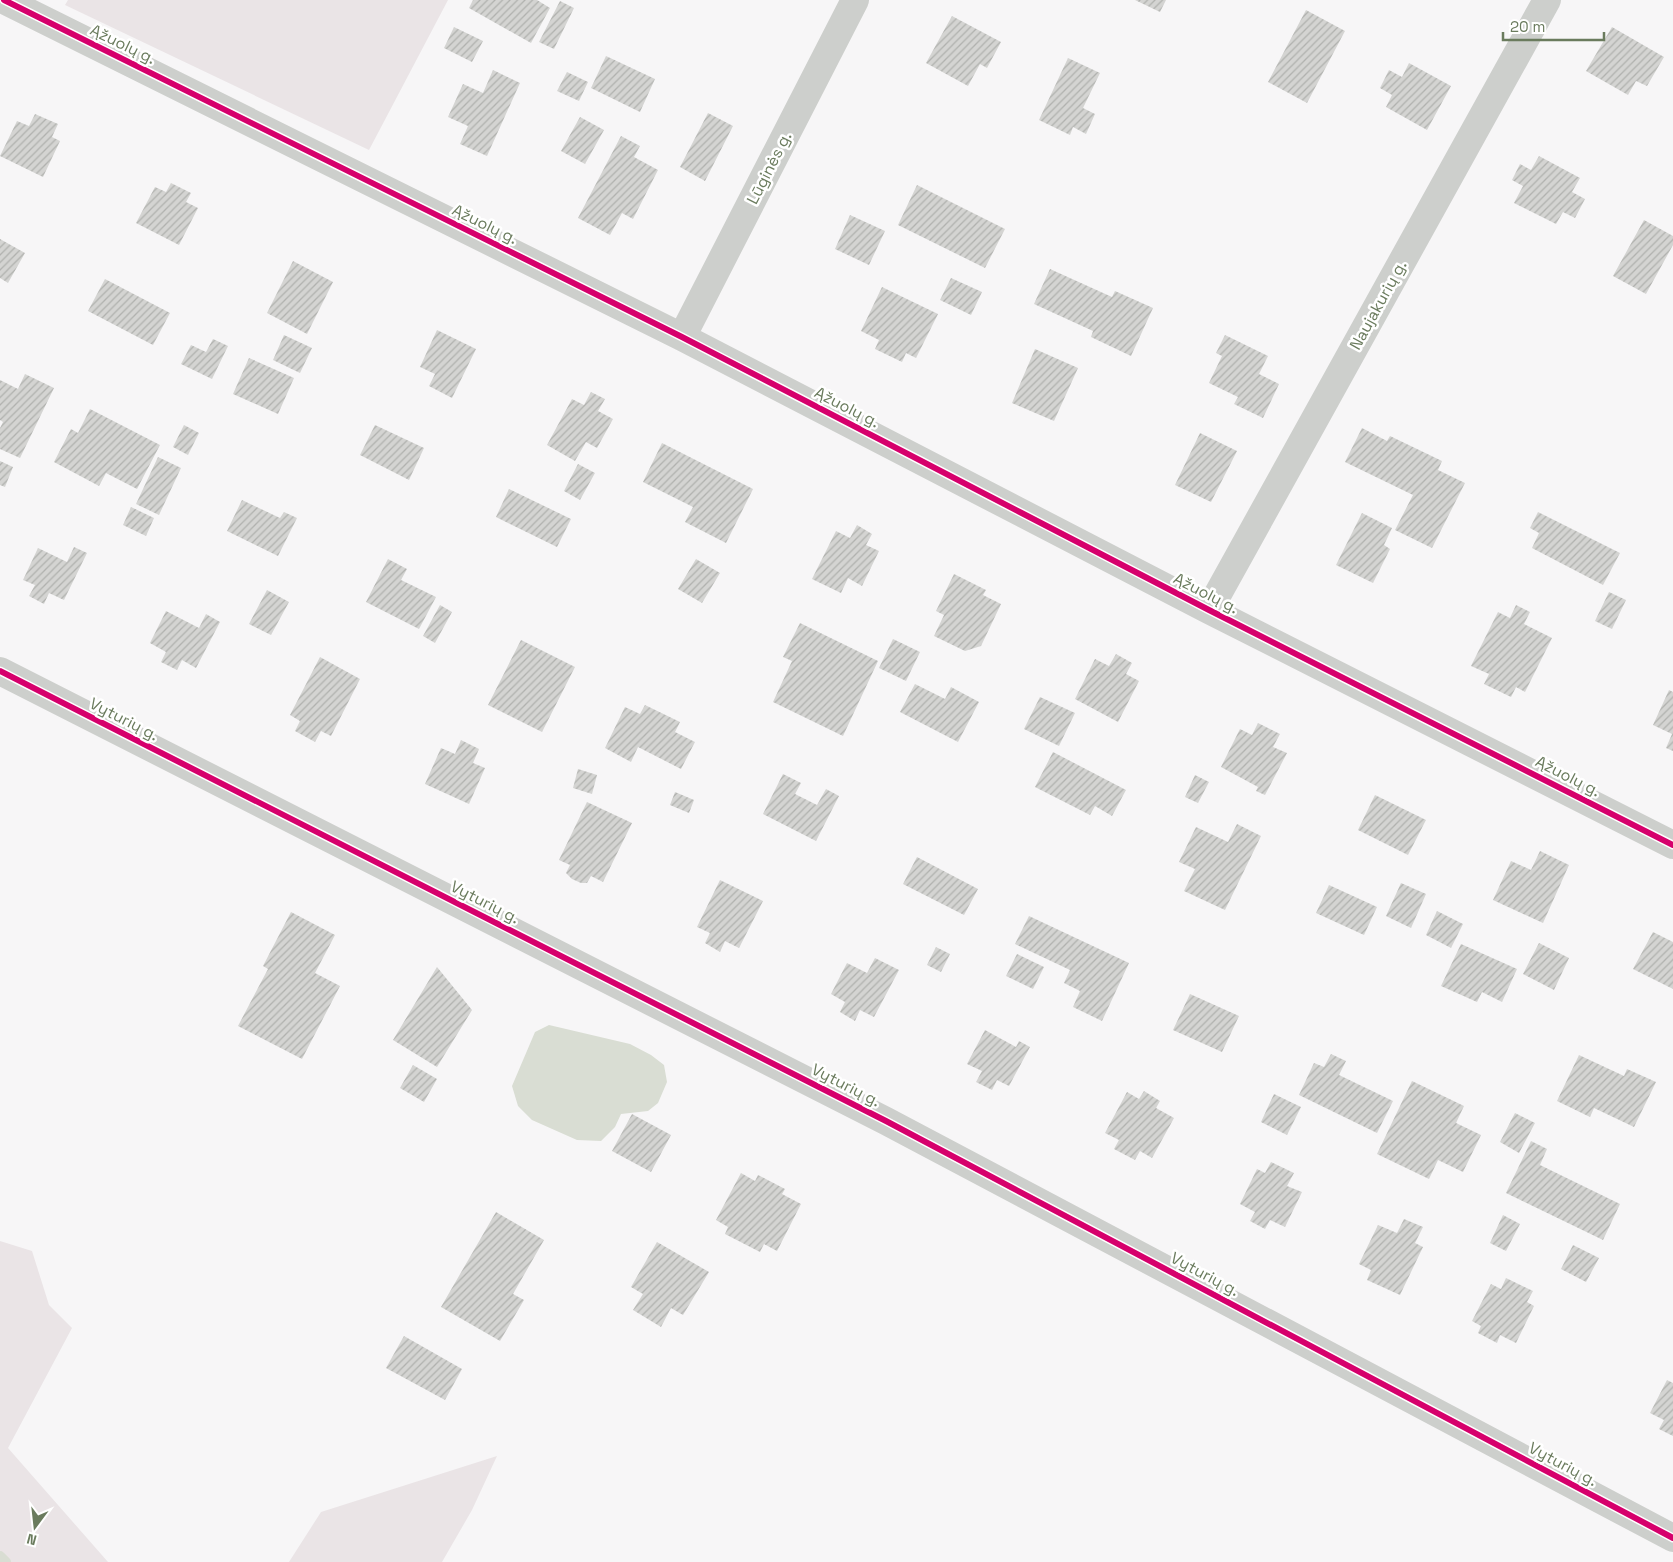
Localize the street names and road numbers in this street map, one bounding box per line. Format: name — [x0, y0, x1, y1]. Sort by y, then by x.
street label: Ąžuolų g. — [87, 19, 159, 69]
street label: Lūginės g. — [742, 128, 796, 208]
street label: Ąžuolų g. — [449, 199, 521, 249]
street label: Naujakurių g. — [1345, 257, 1411, 353]
street label: Ąžuolų g. — [811, 382, 883, 432]
street label: Ąžuolų g. — [1170, 568, 1242, 618]
street label: Vyturių g. — [86, 693, 162, 745]
street label: Ąžuolų g. — [1532, 751, 1604, 801]
street label: Vyturių g. — [447, 876, 523, 928]
street label: Vyturių g. — [808, 1059, 884, 1111]
street label: Vyturių g. — [1167, 1247, 1243, 1301]
street label: Vyturių g. — [1525, 1437, 1601, 1491]

